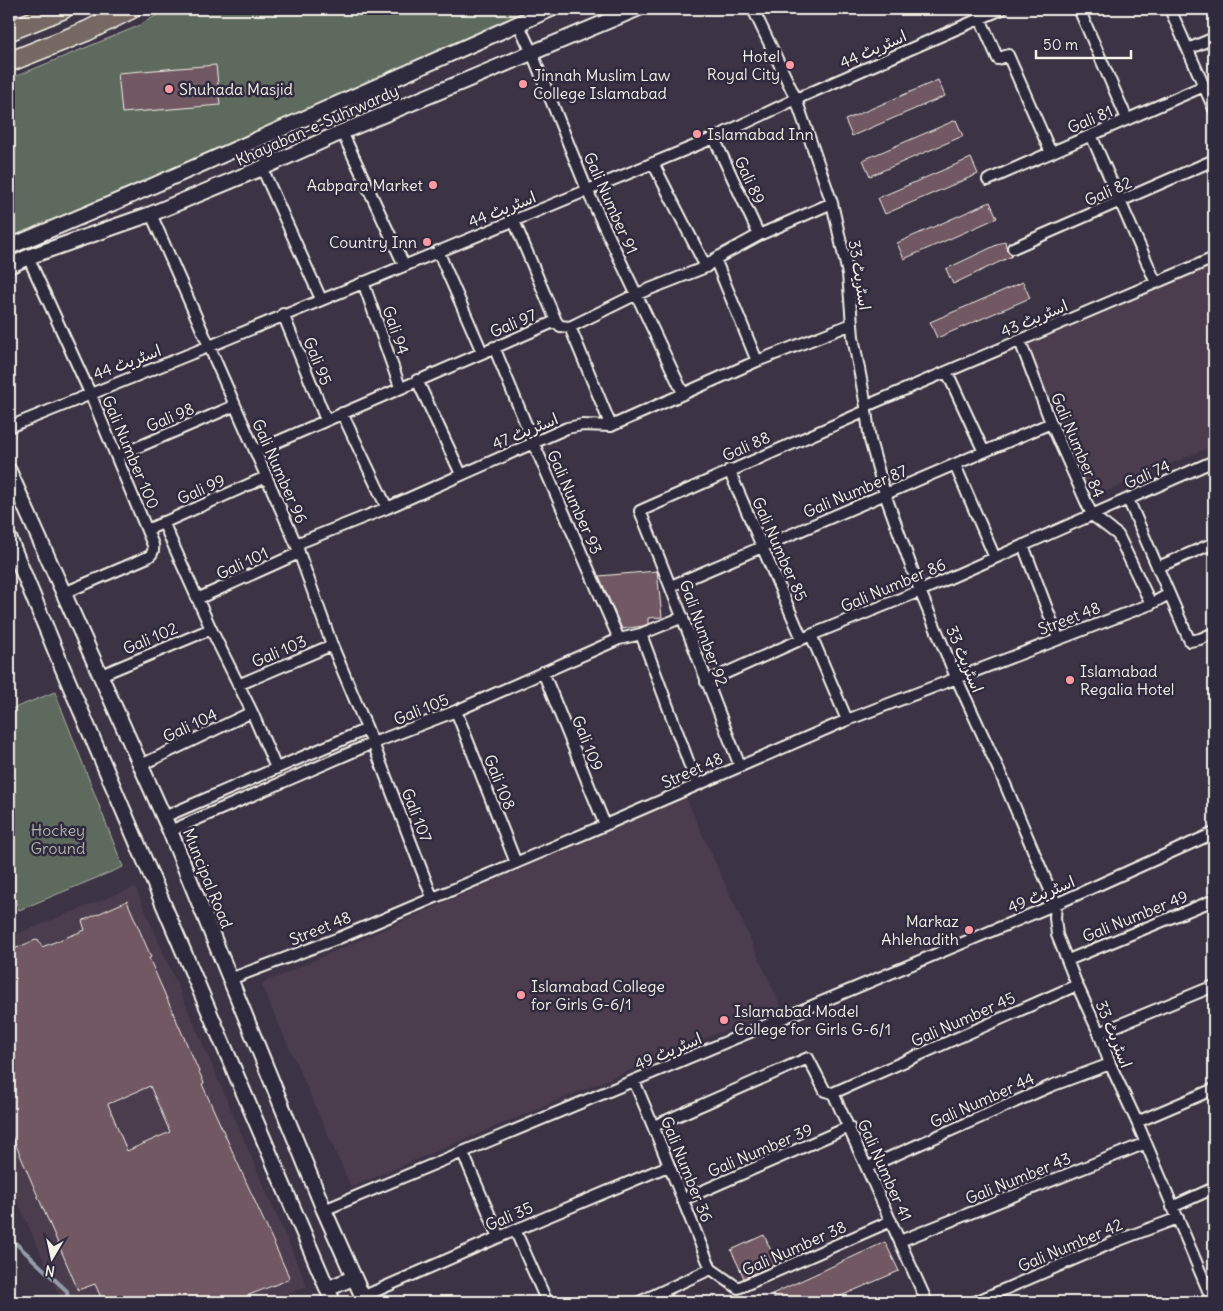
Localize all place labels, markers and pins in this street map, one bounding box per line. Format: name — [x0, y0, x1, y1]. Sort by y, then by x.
place label: Hotel Royal City — [707, 46, 780, 84]
marker: Hotel Royal City — [784, 59, 796, 71]
place label: Jinnah Muslim Law College Islamabad — [533, 65, 671, 103]
marker: Jinnah Muslim Law College Islamabad — [517, 78, 529, 90]
place label: Shuhada Masjid — [179, 79, 293, 99]
marker: Shuhada Masjid — [163, 83, 175, 95]
place label: Islamabad Inn — [707, 124, 814, 144]
marker: Islamabad Inn — [691, 128, 703, 140]
place label: Aabpara Market — [307, 175, 424, 195]
marker: Aabpara Market — [427, 179, 439, 191]
place label: Country Inn — [329, 232, 417, 252]
marker: Country Inn — [421, 236, 433, 248]
place label: Islamabad Regalia Hotel — [1080, 661, 1174, 699]
marker: Islamabad Regalia Hotel — [1064, 674, 1076, 686]
place label: Markaz Ahlehadith — [881, 911, 959, 949]
marker: Markaz Ahlehadith — [963, 924, 975, 936]
place label: Islamabad College for Girls G-6/1 — [531, 976, 665, 1014]
marker: Islamabad College for Girls G-6/1 — [515, 989, 527, 1001]
place label: Islamabad Model College for Girls G-6/1 — [734, 1001, 891, 1039]
marker: Islamabad Model College for Girls G-6/1 — [718, 1014, 730, 1026]

